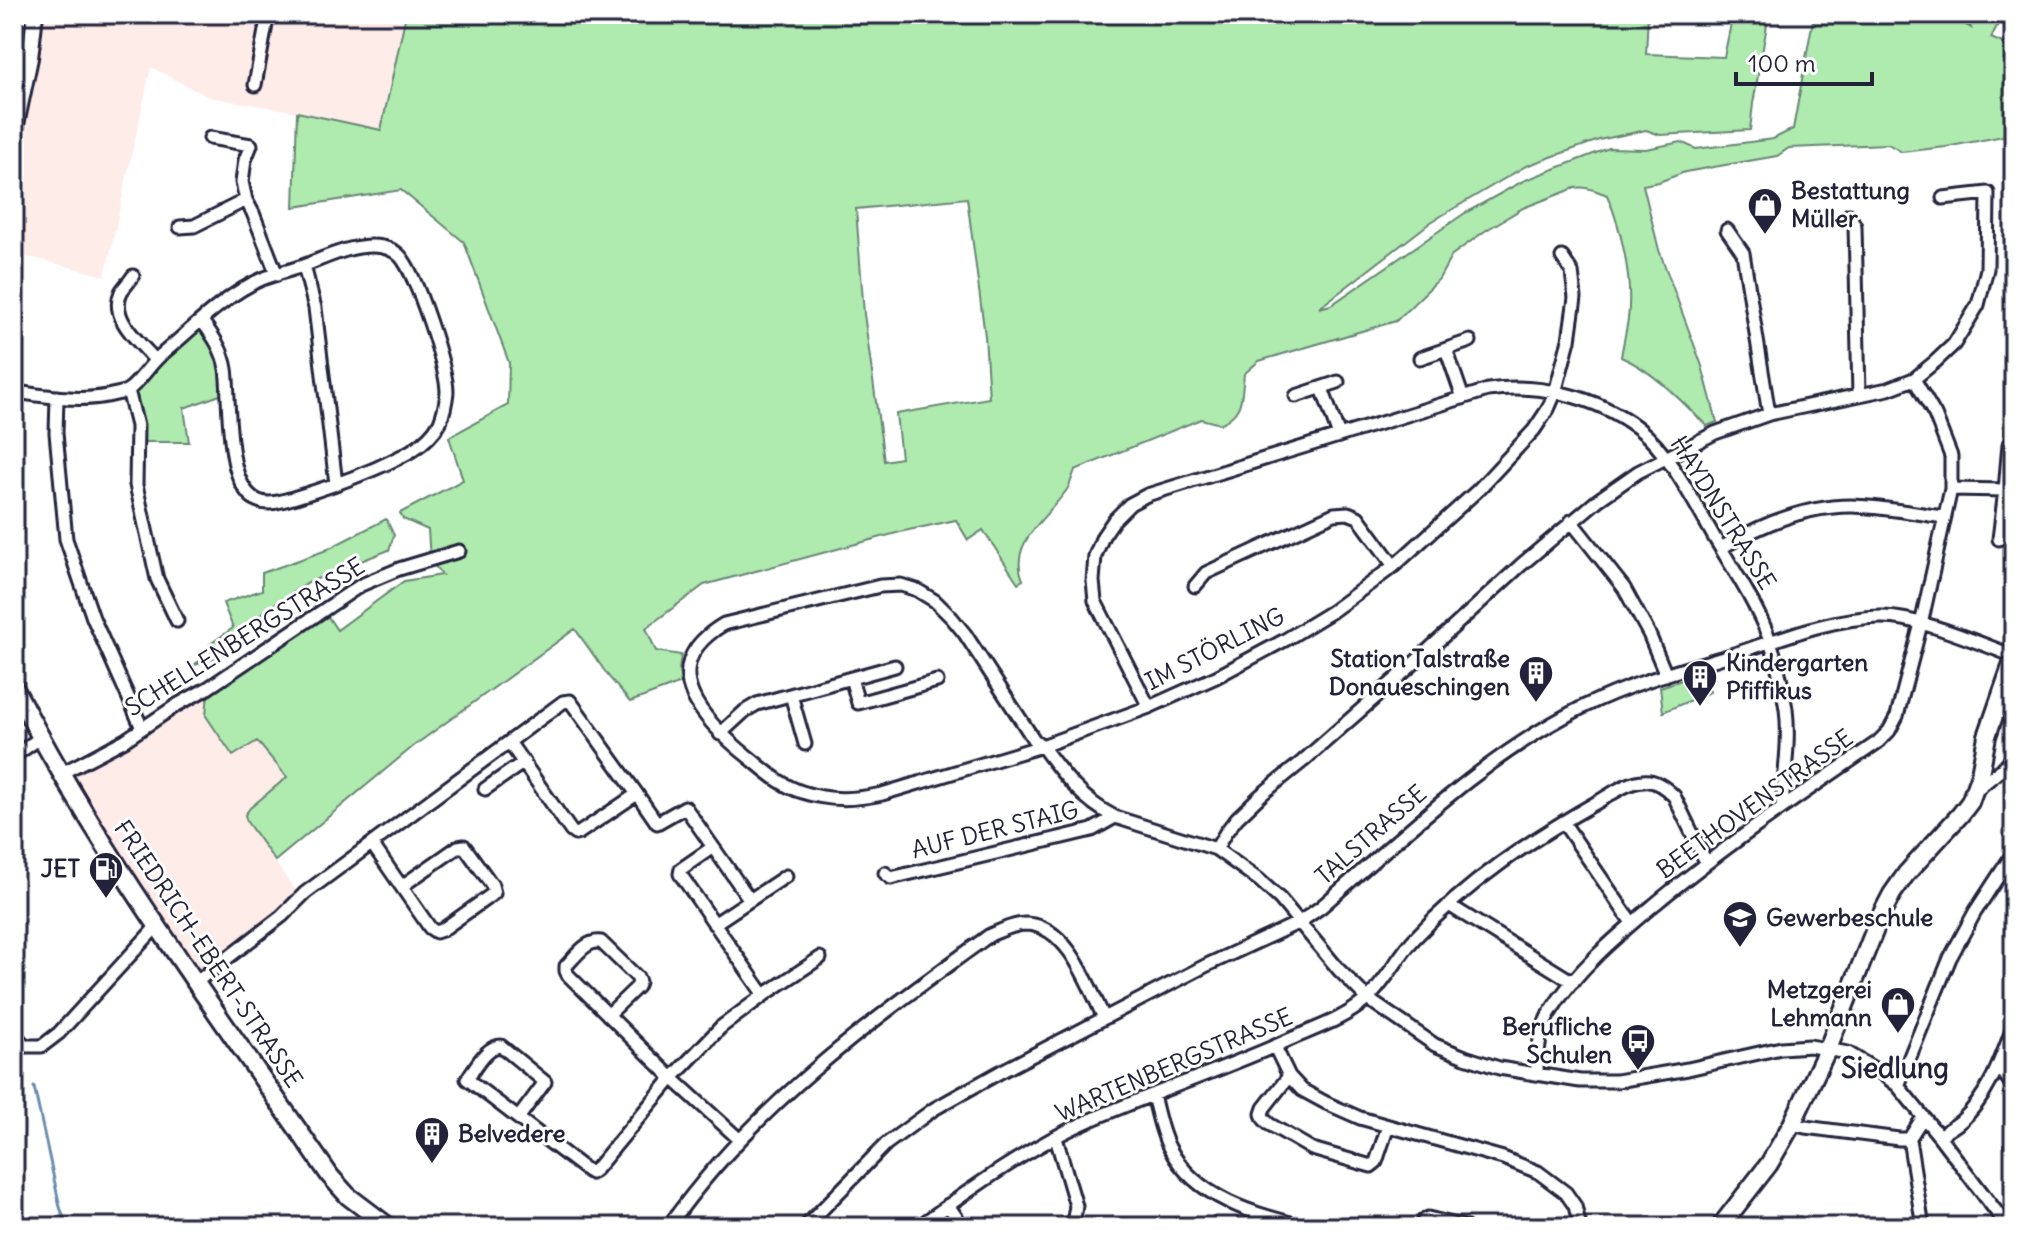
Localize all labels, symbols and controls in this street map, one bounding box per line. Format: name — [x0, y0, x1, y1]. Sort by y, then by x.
scale bar — [1736, 36, 1872, 86]
text: 100 m — [1748, 48, 1816, 78]
place label: Bestattung Müller — [1791, 175, 1910, 233]
shop icon: Bestattung Müller — [1746, 186, 1784, 236]
street label: HAYDNSTRASSE — [1665, 430, 1783, 595]
street label: SCHELLENBERGSTRASSE — [119, 550, 370, 722]
street label: IM STÖRLING — [1140, 600, 1289, 696]
place label: Station Talstraße Donaueschingen — [1329, 643, 1510, 701]
place label: Kindergarten Pfiffikus — [1726, 647, 1868, 705]
building icon: Station Talstraße Donaueschingen — [1517, 654, 1555, 704]
building icon: Kindergarten Pfiffikus — [1681, 658, 1719, 708]
street label: BEETHOVENSTRASSE — [1650, 722, 1858, 884]
street label: TALSTRASSE — [1309, 778, 1432, 891]
street label: AUF DER STAIG — [908, 794, 1081, 864]
street label: FRIEDRICH-EBERT-STRASSE — [108, 814, 310, 1093]
fuel station icon: JET — [87, 850, 125, 900]
place label: JET — [41, 853, 80, 883]
school or university icon: Gewerbeschule — [1721, 899, 1759, 949]
place label: Gewerbeschule — [1766, 902, 1933, 932]
place label: Metzgerei Lehmann — [1767, 974, 1872, 1032]
shop icon: Metzgerei Lehmann — [1879, 985, 1917, 1035]
street label: WARTENBERGSTRASSE — [1051, 1001, 1297, 1128]
place label: Berufliche Schulen — [1502, 1011, 1612, 1069]
bus stop icon: Berufliche Schulen — [1619, 1022, 1657, 1072]
district label: Siedlung — [1841, 1050, 1949, 1086]
building icon: Belvedere — [413, 1115, 451, 1165]
place label: Belvedere — [458, 1118, 566, 1148]

